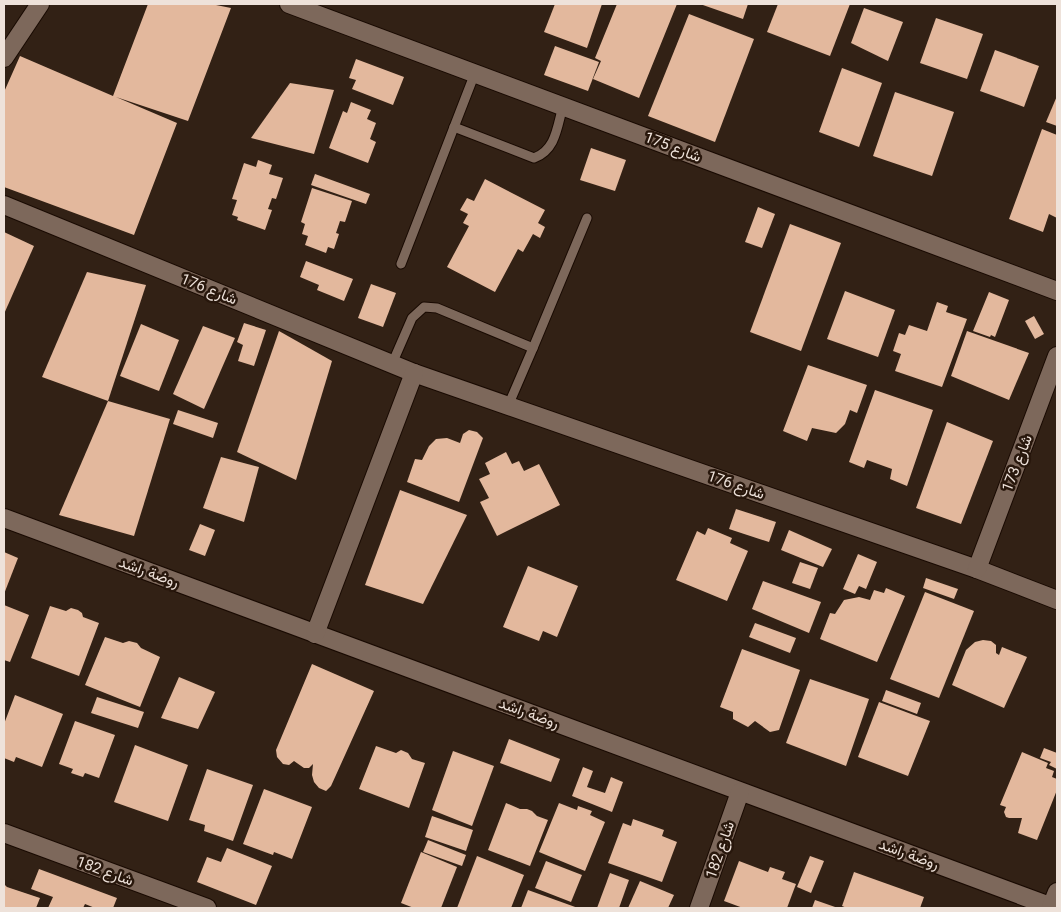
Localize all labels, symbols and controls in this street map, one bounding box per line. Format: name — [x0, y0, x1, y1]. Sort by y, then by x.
street label: شارع 175 — [641, 128, 704, 168]
street label: شارع 176 — [177, 270, 240, 310]
street label: شارع 173 — [998, 432, 1038, 495]
street label: شارع 176 — [704, 467, 767, 505]
street label: روضة راشد — [116, 553, 182, 591]
street label: روضة راشد — [496, 694, 562, 732]
street label: شارع 182 — [702, 819, 740, 882]
street label: روضة راشد — [876, 835, 942, 873]
street label: شارع 182 — [73, 852, 136, 892]

